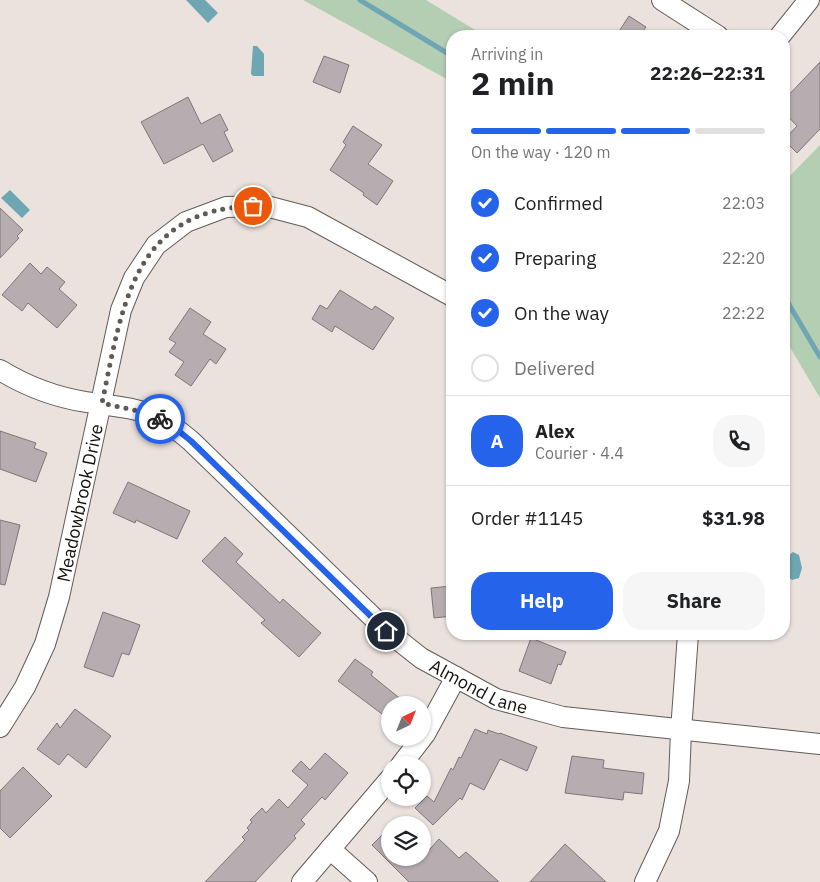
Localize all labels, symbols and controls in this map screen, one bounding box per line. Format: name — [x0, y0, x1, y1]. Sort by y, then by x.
text: Arriving in — [471, 44, 543, 64]
text: 22:26–22:31 — [650, 61, 765, 85]
text: 2 min — [471, 62, 555, 104]
text: On the way · 120 m — [471, 142, 610, 162]
pin — [232, 185, 274, 227]
icon: check — [471, 189, 499, 217]
text: Confirmed — [514, 191, 603, 215]
icon: bag — [239, 192, 267, 220]
text: 22:03 — [722, 193, 765, 213]
icon: check — [471, 244, 499, 272]
text: Preparing — [514, 246, 596, 270]
text: 22:20 — [722, 248, 765, 268]
icon: check — [471, 299, 499, 327]
text: On the way — [514, 301, 609, 325]
text: 22:22 — [722, 303, 765, 323]
text: Delivered — [514, 356, 595, 380]
courier — [135, 394, 185, 444]
icon: bike — [146, 405, 174, 433]
button: phone — [713, 415, 765, 467]
text: Alex — [535, 419, 575, 443]
street label: Meadowbrook Drive — [51, 422, 108, 584]
text: A — [490, 429, 504, 453]
text: Courier · 4.4 — [535, 443, 624, 463]
text: Order #1145 — [471, 506, 583, 530]
text: $31.98 — [702, 506, 765, 530]
button: Help — [471, 572, 613, 630]
button: Share — [623, 572, 765, 630]
pin — [365, 610, 407, 652]
icon: home — [372, 617, 400, 645]
street label: Almond Lane — [426, 654, 530, 719]
north arrow — [381, 696, 431, 746]
map controls — [381, 696, 431, 866]
button: locate — [381, 756, 431, 806]
button: layers — [381, 816, 431, 866]

